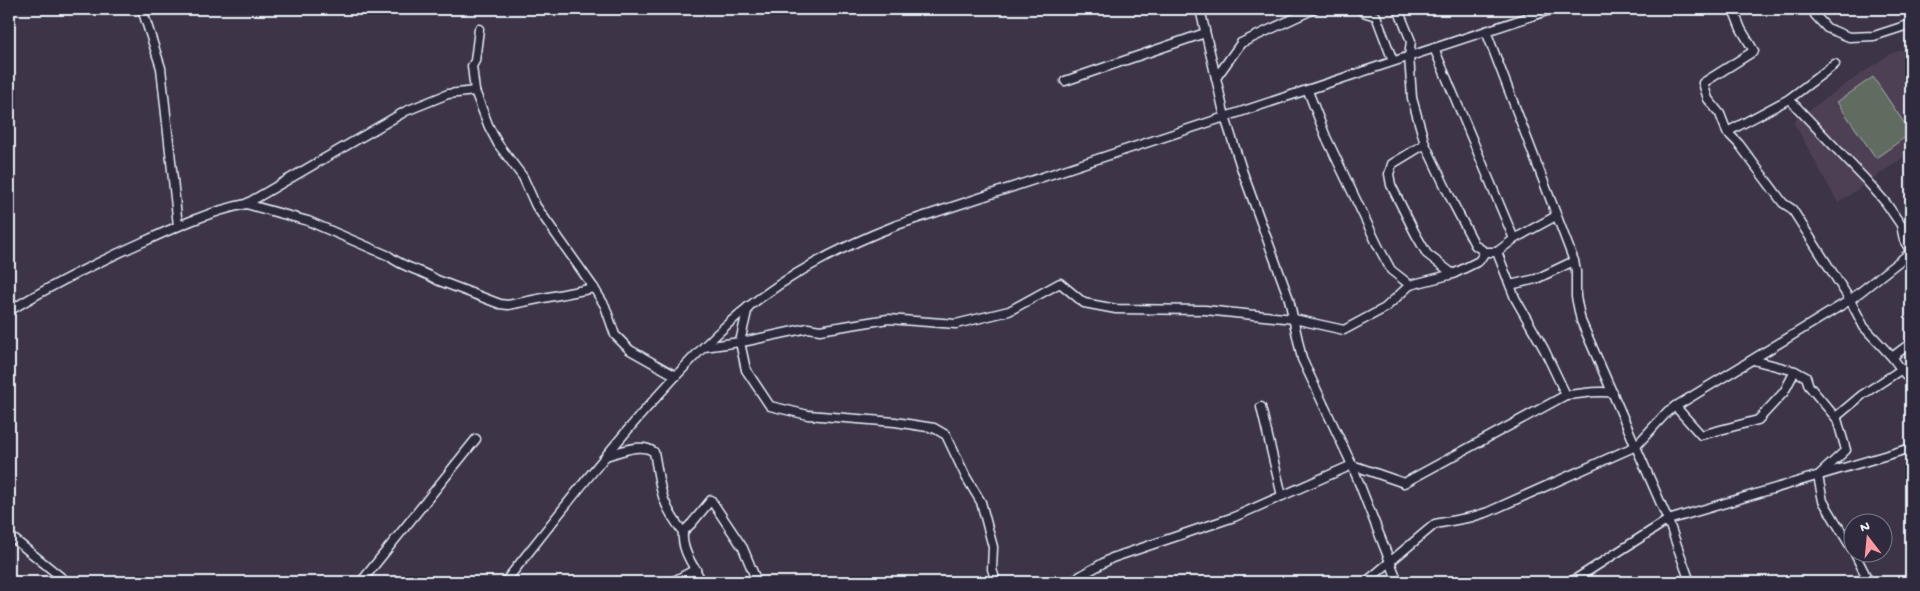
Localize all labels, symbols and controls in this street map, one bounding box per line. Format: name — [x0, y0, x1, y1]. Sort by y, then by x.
north arrow — [1842, 514, 1892, 564]
text: N — [1858, 518, 1872, 537]

